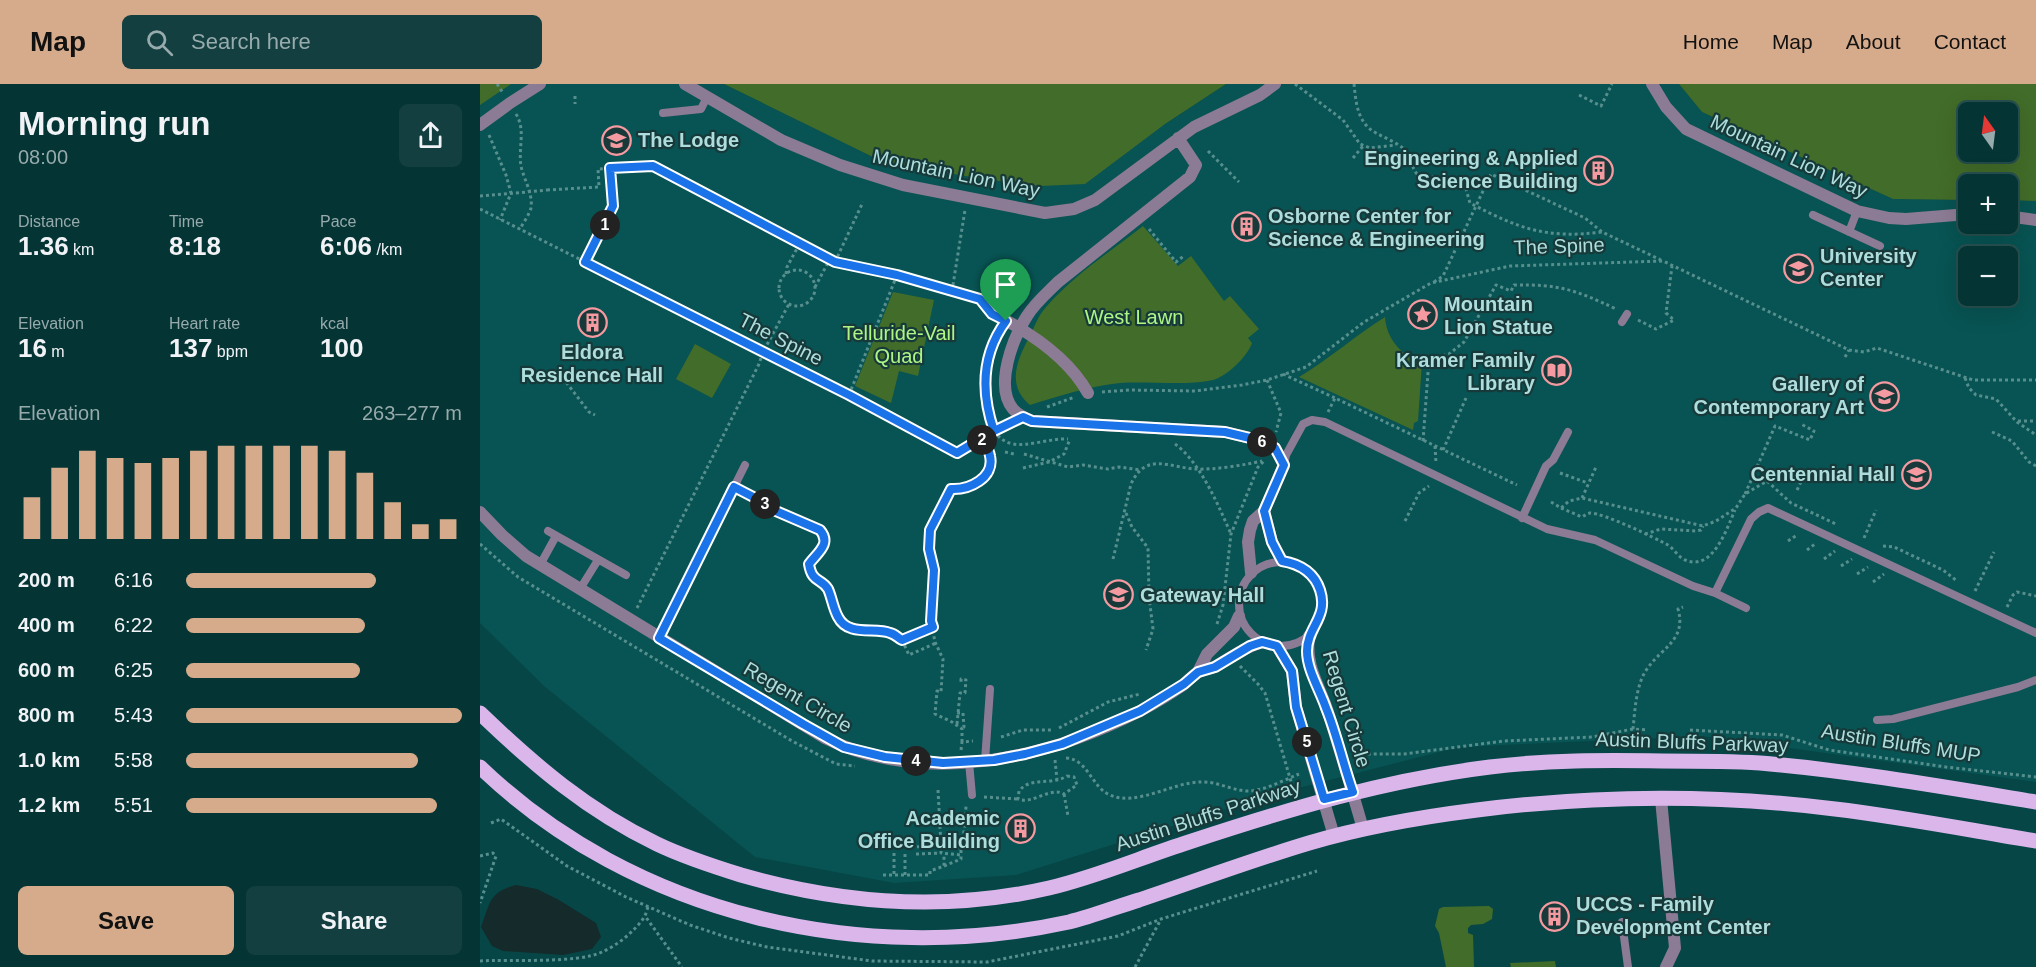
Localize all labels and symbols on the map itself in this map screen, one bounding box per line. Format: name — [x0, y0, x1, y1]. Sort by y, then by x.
north arrow — [1958, 102, 2018, 162]
street label: Mountain Lion Way — [1707, 110, 1871, 202]
school or university icon: The Lodge — [601, 124, 633, 156]
place label: The Lodge — [638, 129, 739, 151]
street label: Mountain Lion Way — [870, 145, 1042, 201]
place label: Engineering & Applied Science Building — [1364, 147, 1578, 192]
building icon: Engineering & Applied Science Building — [1583, 154, 1615, 186]
place label: Osborne Center for Science & Engineering — [1268, 205, 1485, 250]
pin: 1 — [590, 210, 620, 240]
building icon: Osborne Center for Science & Engineering — [1231, 211, 1263, 243]
street label: The Spine — [1513, 233, 1605, 259]
place label: University Center — [1820, 245, 1918, 290]
school or university icon: University Center — [1783, 252, 1815, 284]
pin — [980, 259, 1031, 321]
place label: Mountain Lion Statue — [1444, 293, 1553, 338]
place icon: Mountain Lion Statue — [1407, 299, 1439, 331]
building icon: Eldora Residence Hall — [576, 306, 608, 338]
park label: West Lawn — [1085, 306, 1183, 328]
street label: The Spine — [735, 309, 827, 369]
park label: Telluride-Vail Quad — [842, 322, 956, 367]
place label: Eldora Residence Hall — [521, 341, 663, 386]
place label: Kramer Family Library — [1396, 349, 1536, 394]
library icon: Kramer Family Library — [1540, 355, 1572, 387]
place label: Gallery of Contemporary Art — [1694, 373, 1864, 418]
school or university icon: Gallery of Contemporary Art — [1869, 380, 1901, 412]
pin: 2 — [967, 425, 997, 455]
pin: 6 — [1247, 427, 1277, 457]
school or university icon: Centennial Hall — [1900, 458, 1932, 490]
place label: Centennial Hall — [1751, 463, 1895, 485]
pin: 3 — [750, 489, 780, 519]
school or university icon: Gateway Hall — [1103, 579, 1135, 611]
place label: Gateway Hall — [1140, 584, 1265, 606]
street label: Regent Circle — [1319, 648, 1375, 770]
street label: Regent Circle — [740, 657, 856, 737]
street label: Austin Bluffs MUP — [1820, 720, 1982, 766]
pin: 5 — [1292, 727, 1322, 757]
street label: Austin Bluffs Parkway — [1595, 728, 1789, 756]
pin: 4 — [901, 746, 931, 776]
street label: Austin Bluffs Parkway — [1113, 775, 1303, 855]
place label: Academic Office Building — [858, 807, 1000, 852]
building icon: Academic Office Building — [1005, 813, 1037, 845]
place label: UCCS - Family Development Center — [1576, 893, 1771, 938]
building icon: UCCS - Family Development Center — [1539, 900, 1571, 932]

